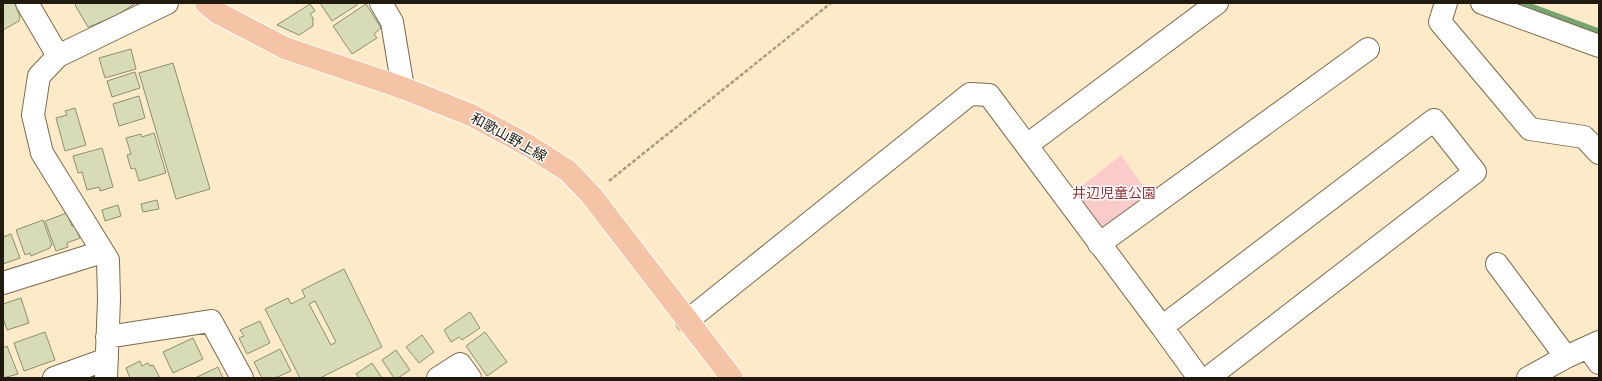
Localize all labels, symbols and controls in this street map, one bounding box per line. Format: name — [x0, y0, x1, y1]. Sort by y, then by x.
street label: 和歌山野上線 — [468, 109, 550, 164]
park label: 井辺児童公園 — [1072, 184, 1156, 201]

